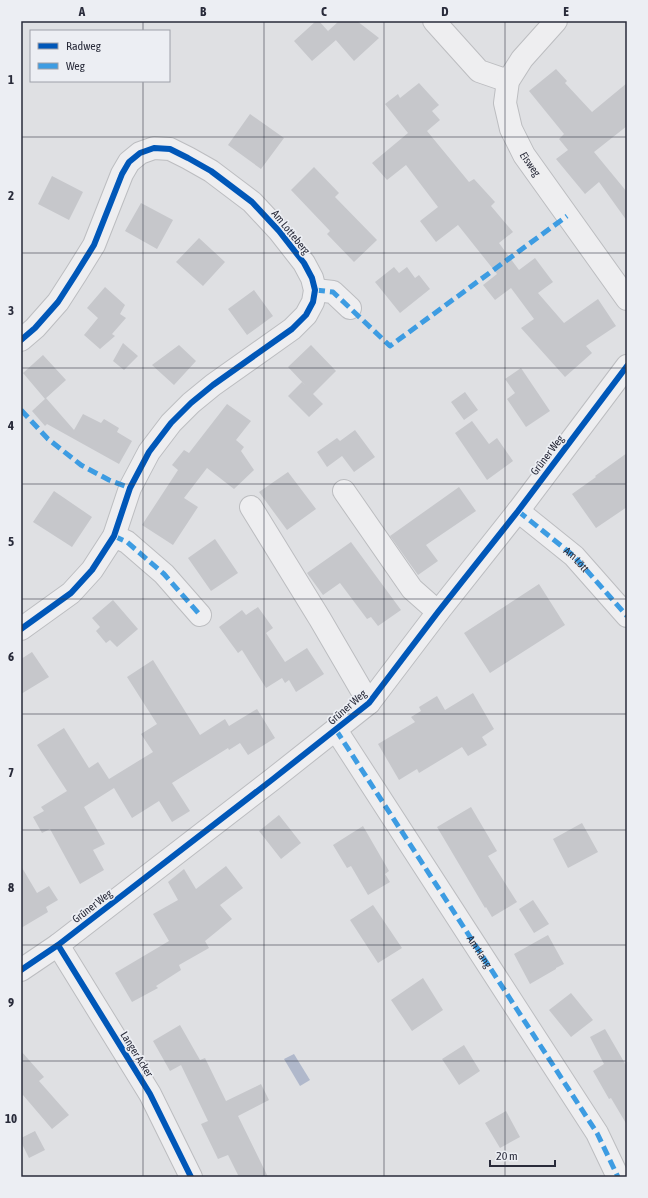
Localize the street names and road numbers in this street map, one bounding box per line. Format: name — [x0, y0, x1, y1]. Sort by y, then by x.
street label: Eisweg — [517, 150, 543, 179]
street label: Am Lotteberg — [270, 208, 313, 257]
street label: Grüner Weg — [528, 432, 566, 477]
street label: Am Lött — [562, 544, 591, 575]
street label: Grüner Weg — [325, 687, 369, 727]
street label: Grüner Weg — [70, 887, 114, 925]
street label: Am Hang — [465, 933, 495, 970]
street label: Langer Acker — [118, 1029, 156, 1080]

